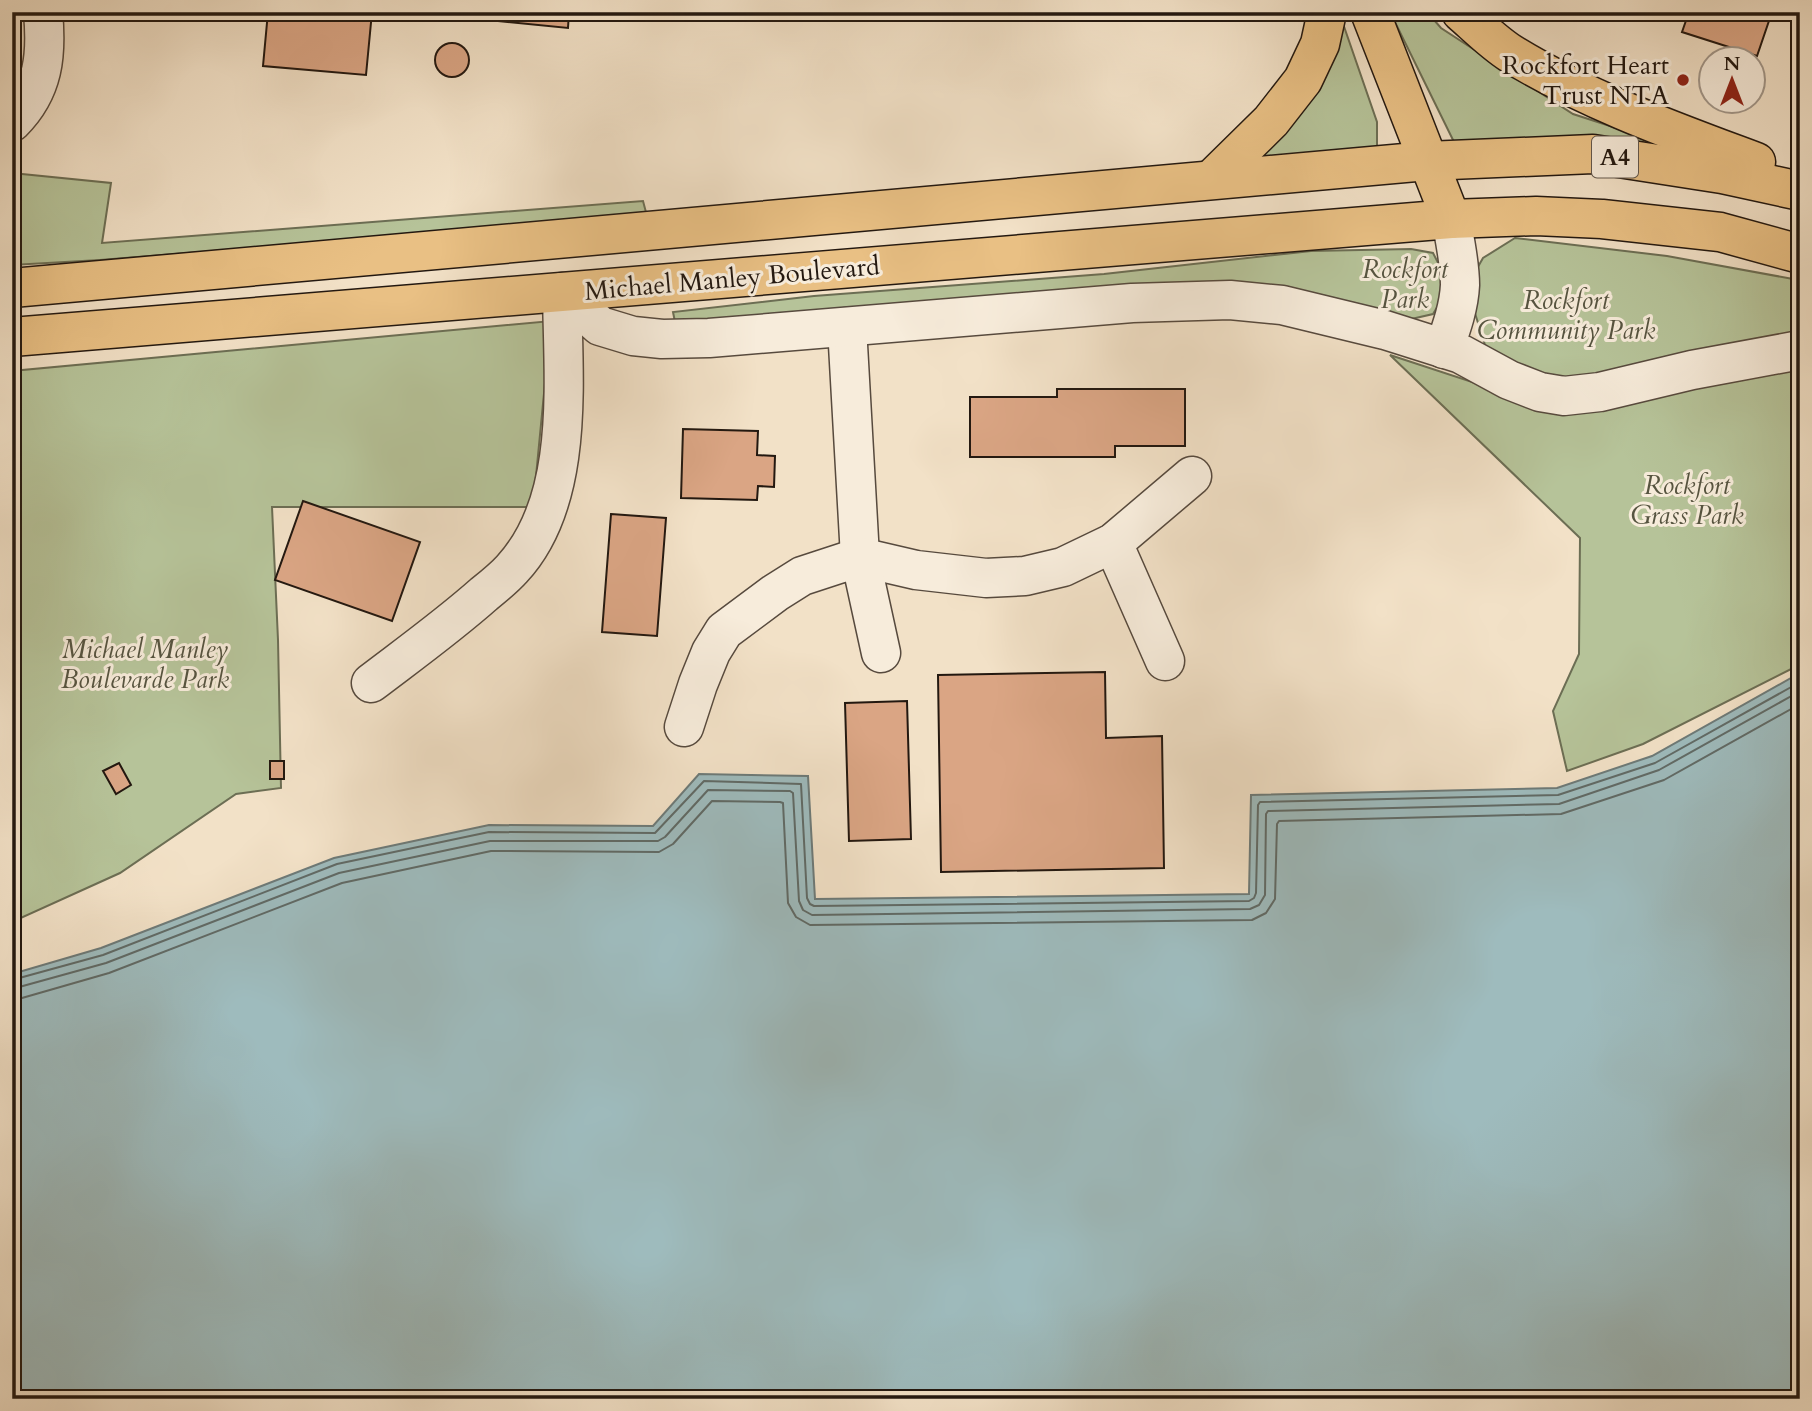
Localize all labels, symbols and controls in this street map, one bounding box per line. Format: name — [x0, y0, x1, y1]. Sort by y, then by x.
north arrow — [1696, 46, 1766, 116]
place label: Rockfort Heart Trust NTA — [1502, 48, 1669, 113]
text: N — [1724, 51, 1741, 77]
marker: Rockfort Heart Trust NTA — [1675, 72, 1691, 88]
road number: A4 — [1592, 136, 1638, 177]
street label: Michael Manley Boulevard — [583, 248, 881, 309]
park label: Rockfort Park — [1362, 252, 1449, 317]
park label: Rockfort Community Park — [1477, 283, 1655, 348]
park label: Rockfort Grass Park — [1630, 468, 1744, 533]
park label: Michael Manley Boulevarde Park — [61, 632, 229, 697]

